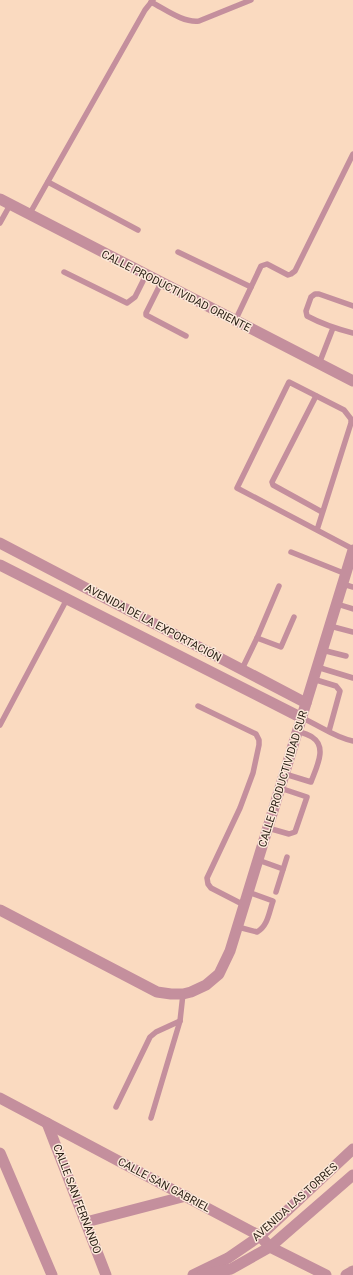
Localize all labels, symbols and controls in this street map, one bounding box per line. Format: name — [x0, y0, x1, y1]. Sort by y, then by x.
street label: CALLE PRODUCTIVIDAD ORIENTE — [99, 248, 253, 334]
street label: AVENIDA DE LA EXPORTACIÓN — [82, 581, 224, 665]
street label: CALLE PRODUCTIVIDAD SUR — [256, 709, 310, 849]
street label: CALLE SAN FERNANDO — [50, 1142, 104, 1256]
street label: CALLE SAN GABRIEL — [116, 1155, 213, 1215]
street label: AVENIDA LAS TORRES — [250, 1160, 341, 1244]

